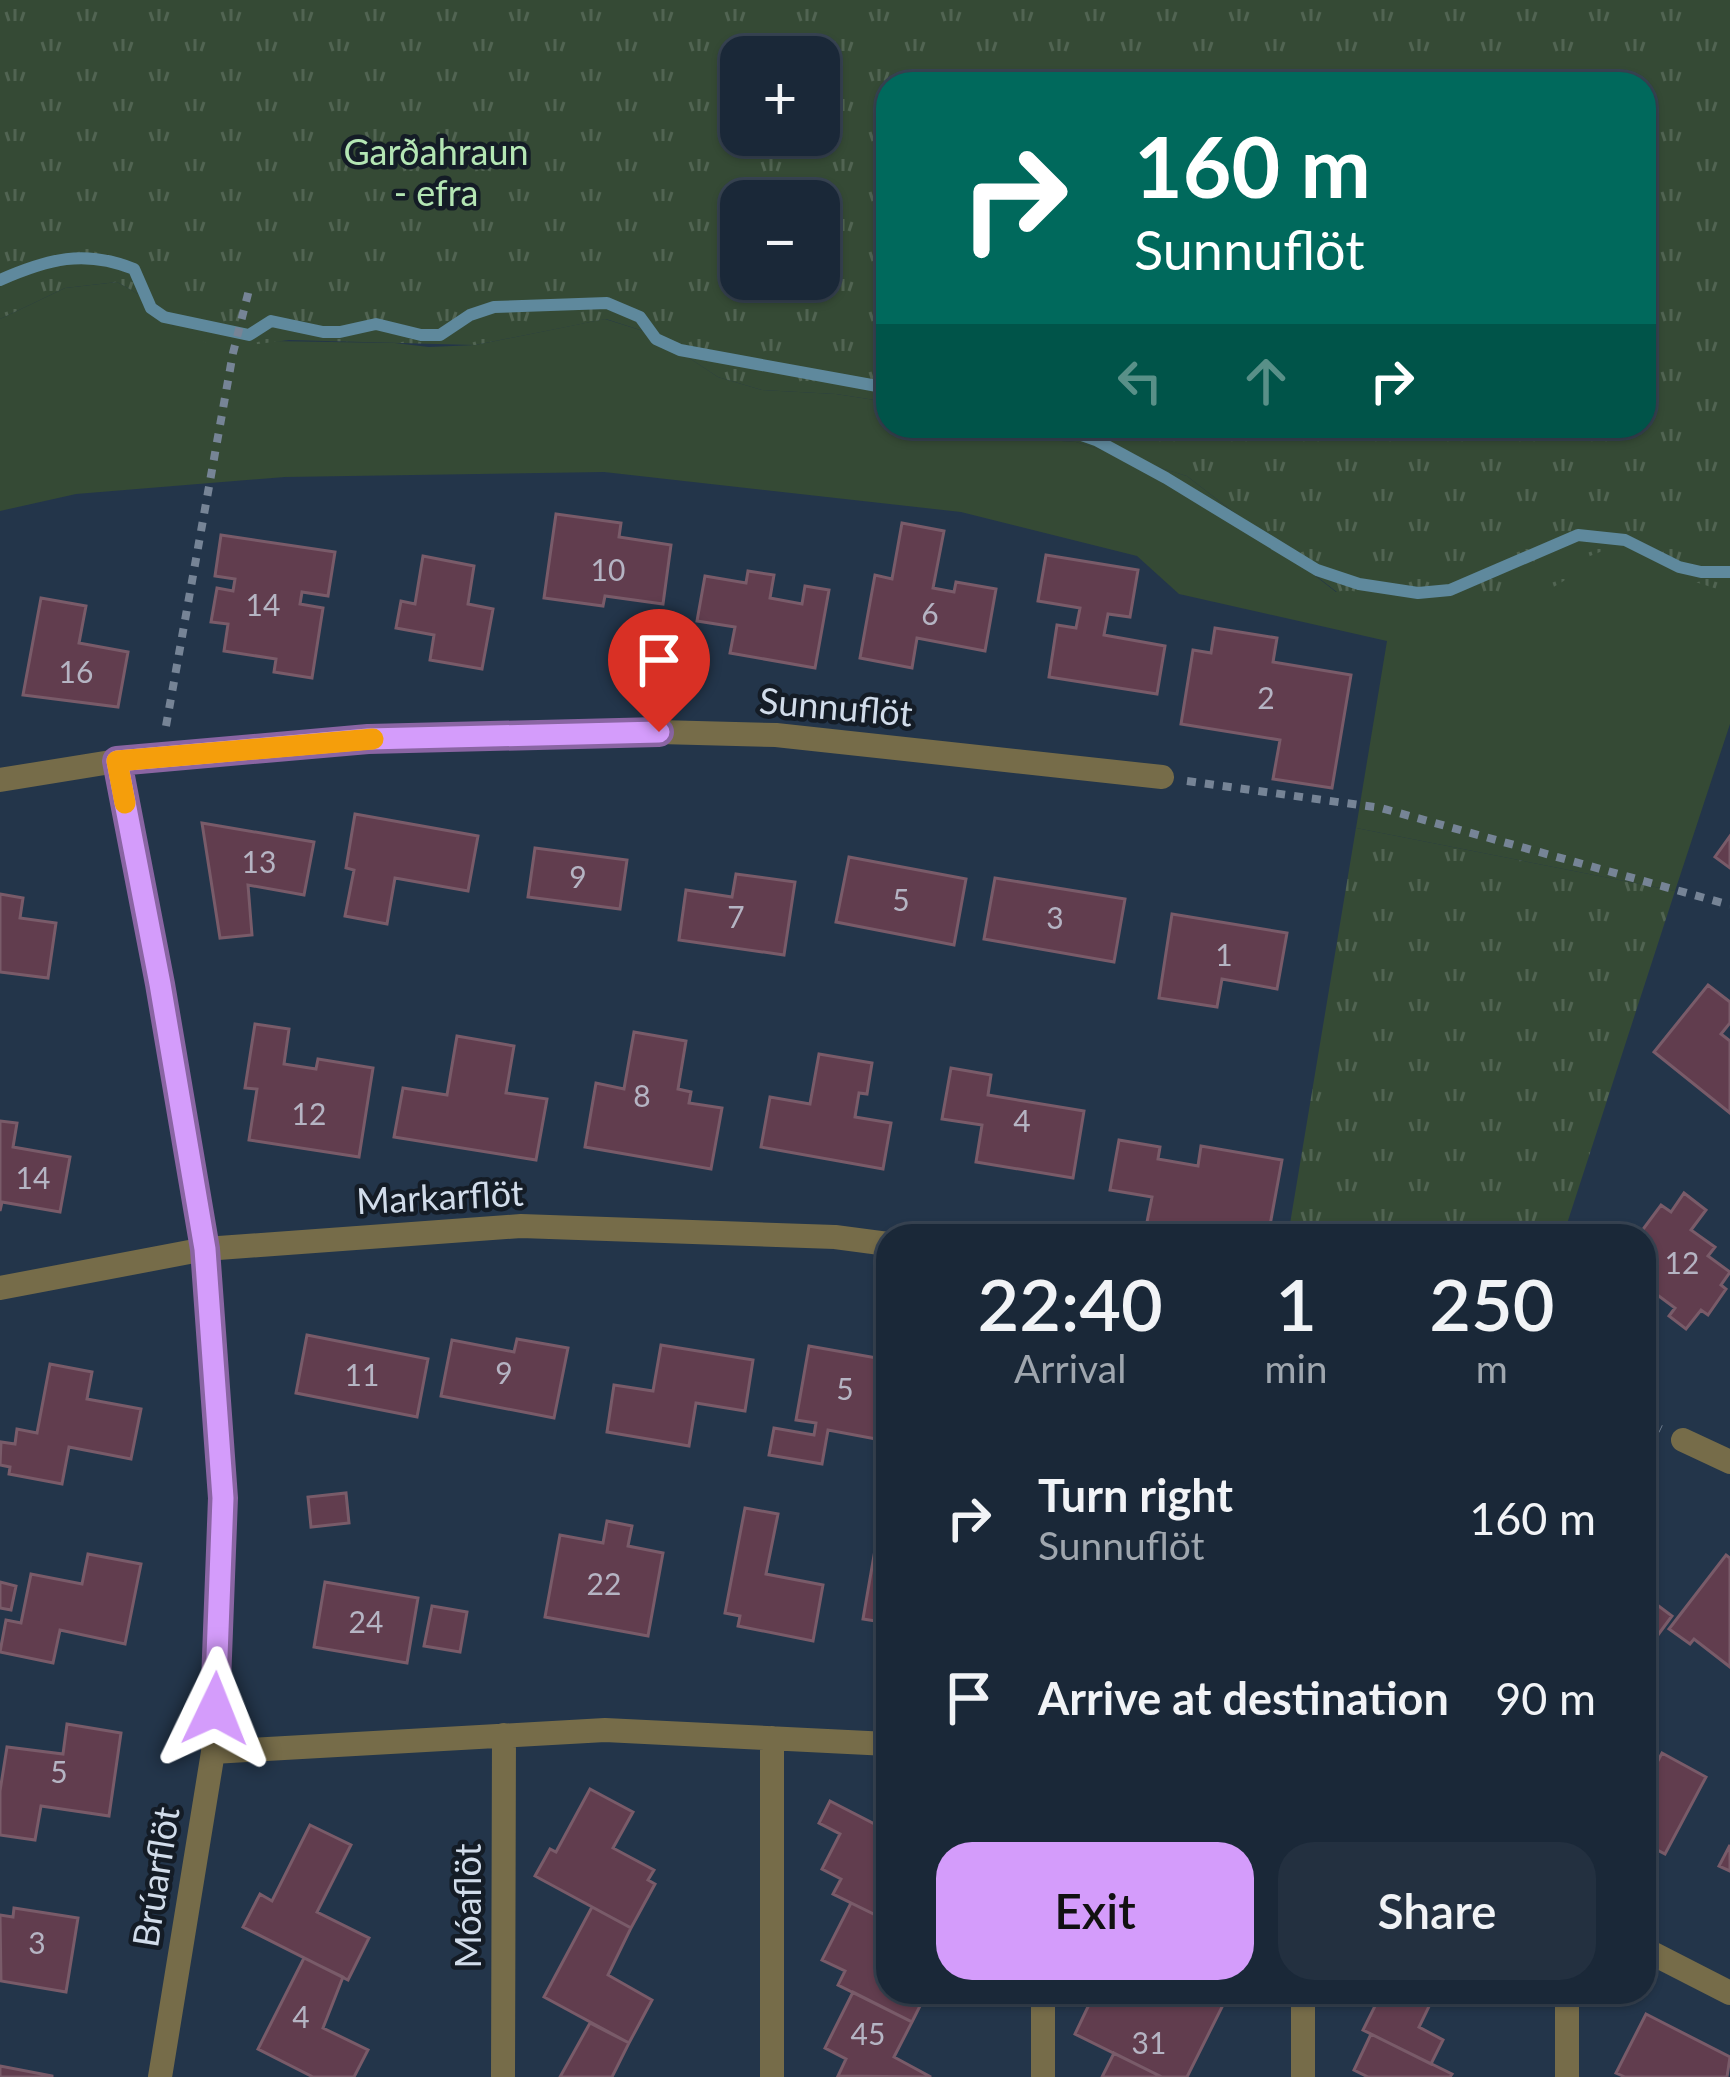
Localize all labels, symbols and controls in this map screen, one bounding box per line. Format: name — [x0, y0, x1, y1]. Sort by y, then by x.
map controls — [720, 36, 840, 300]
button: + — [720, 36, 840, 156]
text: 160 m — [1134, 115, 1371, 216]
icon: right — [936, 120, 1092, 276]
park label: Garðahraun - efra — [343, 129, 529, 214]
button: − — [720, 180, 840, 300]
text: Sunnuflöt — [1134, 217, 1365, 282]
icon: left — [1107, 348, 1173, 414]
icon: ahead — [1233, 348, 1299, 414]
icon: right — [1359, 348, 1425, 414]
house number: 10 — [591, 551, 625, 587]
house number: 14 — [246, 586, 280, 622]
house number: 6 — [921, 595, 939, 631]
pin — [608, 609, 710, 732]
icon: arrive — [626, 627, 692, 693]
house number: 16 — [59, 653, 93, 689]
street label: Sunnuflöt — [758, 677, 915, 735]
house number: 2 — [1257, 679, 1275, 715]
house number: 13 — [242, 843, 276, 879]
house number: 9 — [569, 858, 587, 894]
house number: 5 — [892, 881, 910, 917]
house number: 7 — [727, 898, 745, 934]
house number: 3 — [1046, 899, 1064, 935]
house number: 1 — [1215, 936, 1233, 972]
house number: 8 — [633, 1077, 651, 1113]
house number: 12 — [292, 1095, 326, 1131]
house number: 4 — [1013, 1102, 1031, 1138]
house number: 14 — [16, 1159, 50, 1195]
street label: Markarflöt — [355, 1170, 525, 1222]
house number: 12 — [1665, 1244, 1699, 1280]
text: 22:40 — [978, 1260, 1163, 1346]
text: 1 — [1275, 1260, 1317, 1346]
text: 250 — [1429, 1260, 1554, 1346]
text: Arrival — [1014, 1345, 1126, 1391]
text: min — [1264, 1345, 1328, 1391]
text: m — [1476, 1345, 1508, 1391]
house number: 9 — [495, 1354, 513, 1390]
house number: 11 — [345, 1356, 379, 1392]
house number: 5 — [836, 1370, 854, 1406]
text: Turn right — [1038, 1468, 1233, 1522]
icon: right — [936, 1485, 1002, 1551]
text: 160 m — [1469, 1491, 1596, 1545]
text: Sunnuflöt — [1038, 1522, 1205, 1568]
house number: 22 — [587, 1565, 621, 1601]
house number: 24 — [349, 1603, 383, 1639]
position arrow — [152, 1646, 278, 1772]
icon: arrive — [936, 1665, 1002, 1731]
text: Arrive at destination — [1038, 1671, 1449, 1725]
text: 90 m — [1495, 1671, 1596, 1725]
house number: 5 — [50, 1753, 68, 1789]
street label: Brúarflöt — [122, 1804, 188, 1950]
button: Exit — [936, 1842, 1254, 1980]
button: Share — [1278, 1842, 1596, 1980]
street label: Móaflöt — [445, 1843, 489, 1969]
house number: 3 — [28, 1924, 46, 1960]
house number: 4 — [292, 1998, 310, 2034]
house number: 45 — [851, 2015, 885, 2051]
house number: 31 — [1132, 2024, 1166, 2060]

